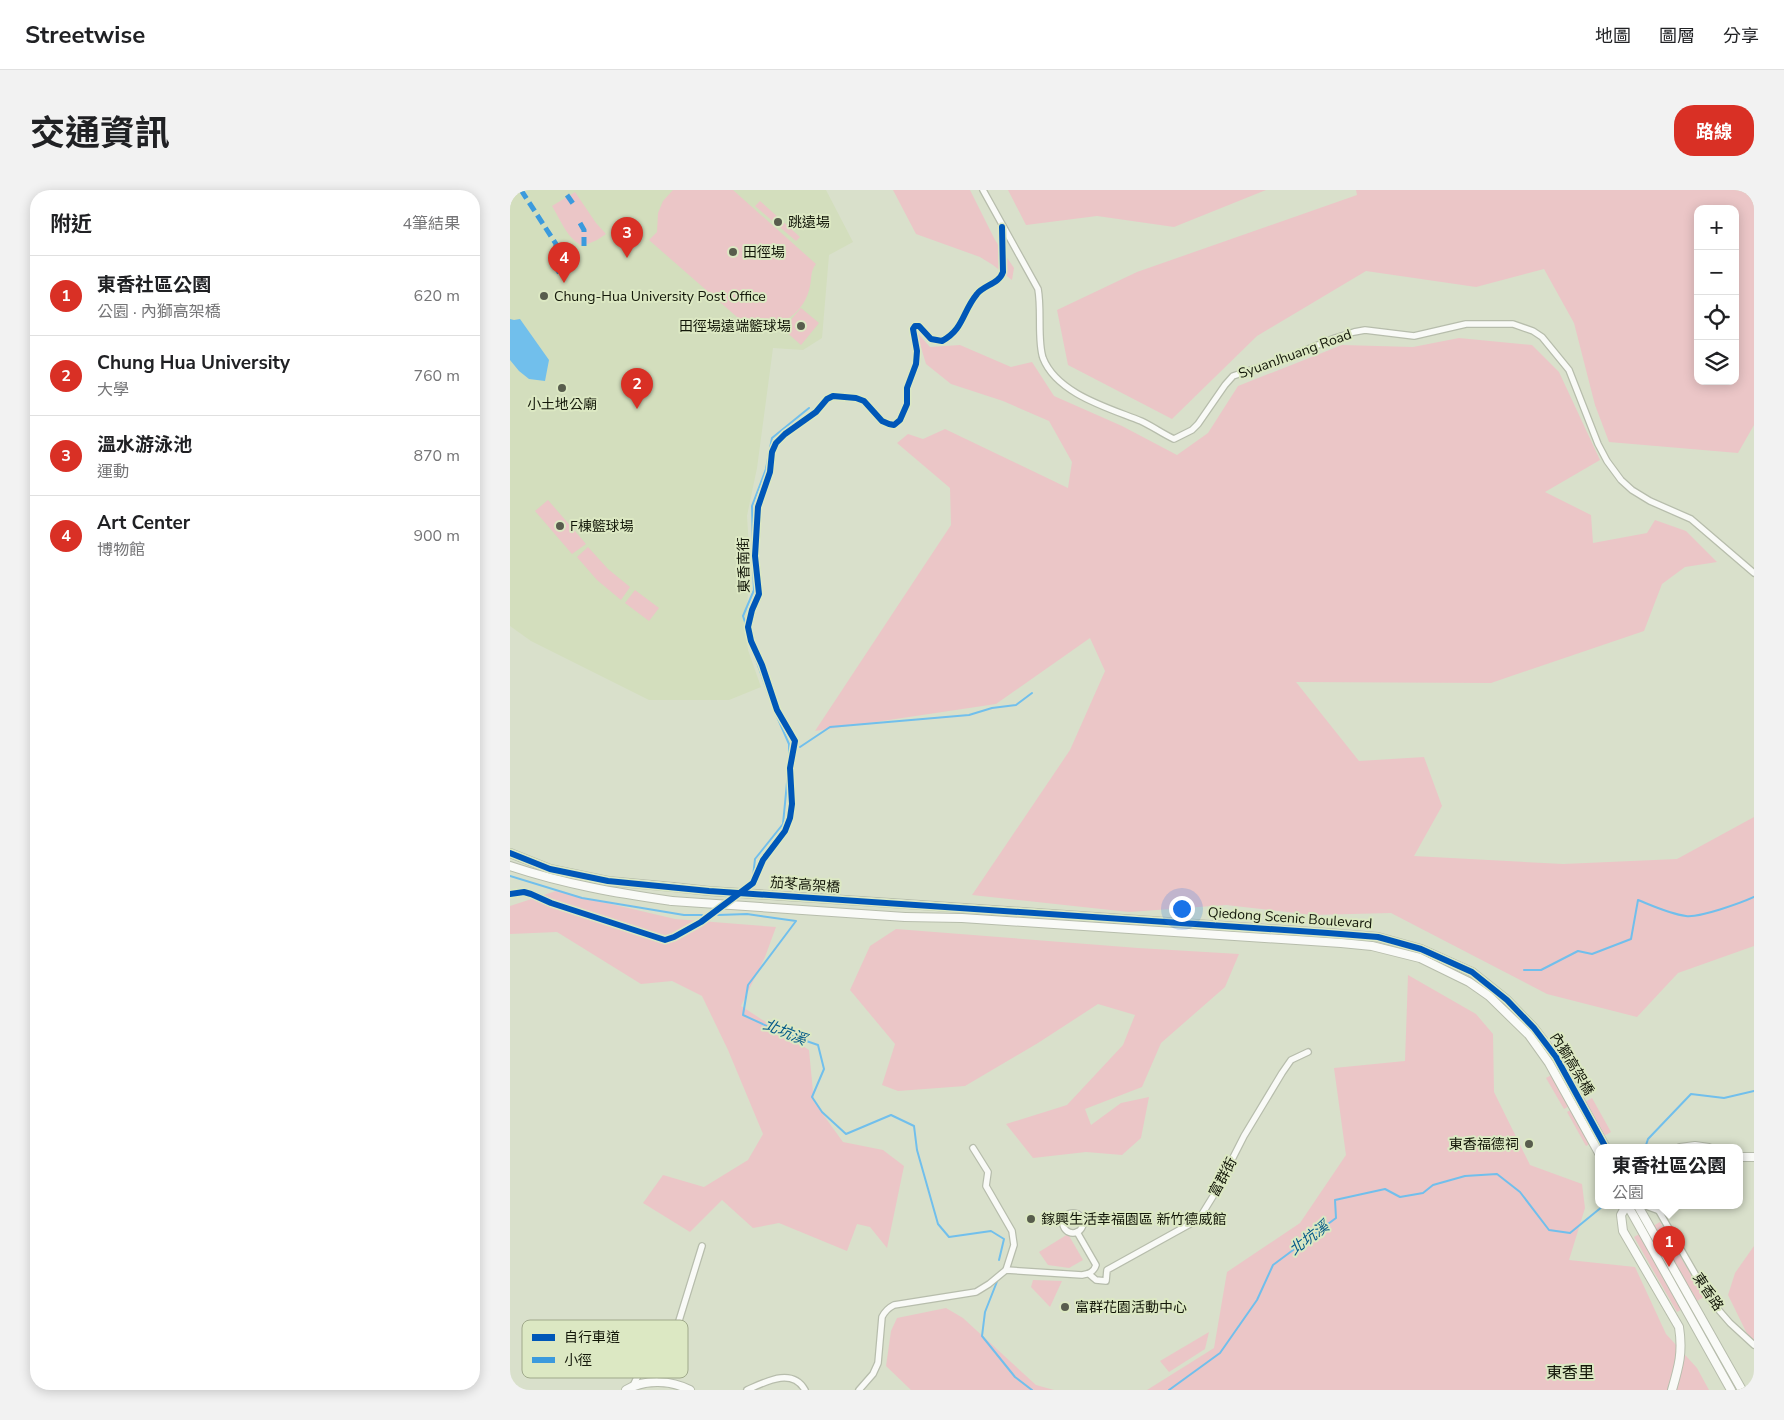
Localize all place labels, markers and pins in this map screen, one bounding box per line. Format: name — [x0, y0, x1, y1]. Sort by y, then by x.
place label: 跳遠場 — [788, 213, 830, 232]
marker: 跳遠場 — [772, 216, 784, 228]
pin: 3 — [611, 217, 643, 258]
pin: 4 — [548, 242, 580, 283]
place label: 田徑場 — [743, 243, 785, 262]
marker: 田徑場 — [727, 246, 739, 258]
place label: Chung-Hua University Post Office — [554, 287, 766, 306]
marker: Chung-Hua University Post Office — [538, 290, 550, 302]
place label: 田徑場遠端籃球場 — [679, 317, 791, 336]
marker: 田徑場遠端籃球場 — [795, 320, 807, 332]
pin: 2 — [621, 368, 653, 409]
marker: 小土地公廟 — [556, 382, 568, 394]
place label: 小土地公廟 — [527, 395, 597, 414]
place label: F棟籃球場 — [570, 517, 634, 536]
marker: F棟籃球場 — [554, 520, 566, 532]
place label: 東香福德祠 — [1449, 1135, 1519, 1154]
marker: 東香福德祠 — [1523, 1138, 1535, 1150]
place label: 鎵興生活幸福園區 新竹德威館 — [1041, 1210, 1227, 1229]
marker: 鎵興生活幸福園區 新竹德威館 — [1025, 1213, 1037, 1225]
pin: 1 — [1653, 1226, 1685, 1267]
place label: 富群花園活動中心 — [1075, 1298, 1187, 1317]
marker: 富群花園活動中心 — [1059, 1301, 1071, 1313]

